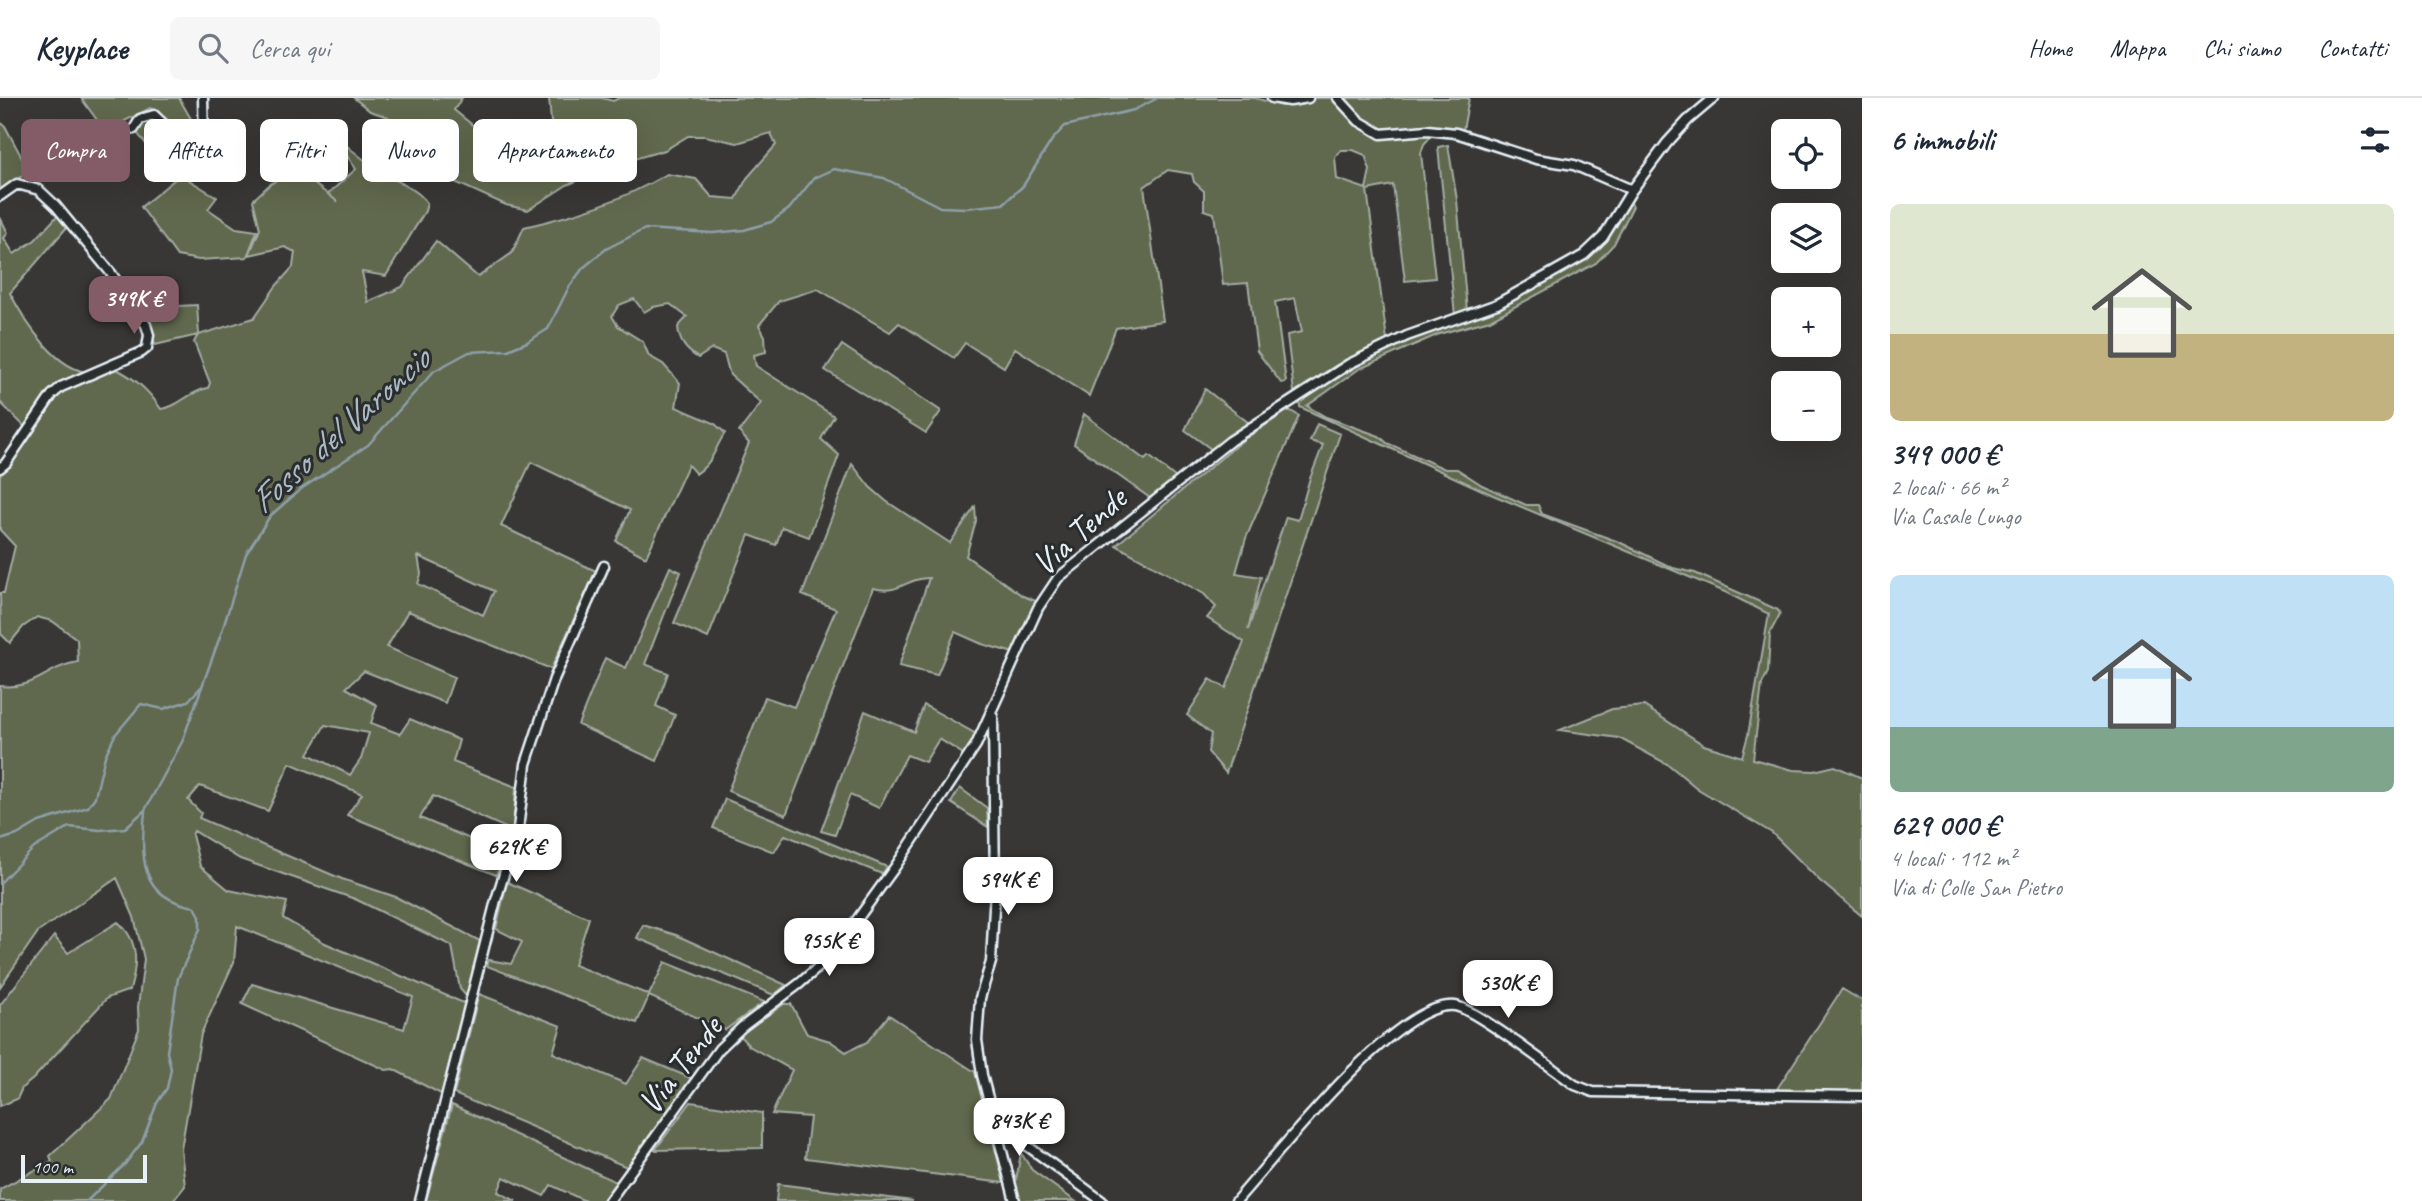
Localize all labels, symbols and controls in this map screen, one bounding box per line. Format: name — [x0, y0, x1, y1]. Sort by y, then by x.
search box — [170, 17, 660, 80]
text: Keyplace — [35, 27, 128, 69]
icon: search — [194, 29, 232, 67]
text: Cerca qui — [250, 32, 330, 65]
text: Home — [2028, 33, 2072, 63]
text: Mappa — [2110, 33, 2165, 63]
text: Chi siamo — [2203, 33, 2280, 63]
text: Contatti — [2318, 33, 2387, 63]
chip: Compra — [21, 119, 130, 182]
chip: Affitta — [144, 119, 246, 182]
chip: Filtri — [260, 119, 348, 182]
chip: Nuovo — [362, 119, 459, 182]
chip: Appartamento — [473, 119, 637, 182]
map controls — [1771, 119, 1841, 441]
button: locate — [1771, 119, 1841, 189]
text: 6 immobili — [1890, 121, 1994, 159]
icon: filters — [2356, 121, 2394, 159]
button: layers — [1771, 203, 1841, 273]
icon: home — [2079, 250, 2205, 376]
pin: 349K € — [77, 276, 191, 336]
text: 349K € — [105, 284, 163, 313]
button: + — [1771, 287, 1841, 357]
water label: Fosso del Varoncio — [239, 333, 443, 523]
button: − — [1771, 371, 1841, 441]
text: 349 000 € — [1890, 435, 1999, 473]
text: 2 locali · 66 m² — [1890, 473, 2005, 502]
street label: Via Tende — [1022, 475, 1138, 585]
text: Via Casale Lungo — [1890, 502, 2021, 531]
icon: home — [2079, 621, 2205, 747]
text: 629 000 € — [1890, 806, 1999, 844]
pin: 629K € — [459, 824, 573, 884]
text: 629K € — [487, 832, 545, 861]
text: 4 locali · 112 m² — [1890, 844, 2016, 873]
pin: 594K € — [951, 858, 1065, 917]
text: 594K € — [979, 865, 1037, 894]
text: Via di Colle San Pietro — [1890, 873, 2062, 902]
pin: 955K € — [772, 918, 886, 978]
text: 955K € — [800, 926, 858, 955]
pin: 530K € — [1451, 960, 1565, 1020]
text: 530K € — [1479, 968, 1537, 997]
street label: Via Tende — [628, 1005, 734, 1123]
pin: 843K € — [962, 1098, 1076, 1158]
text: 843K € — [990, 1106, 1048, 1135]
scale bar — [21, 1152, 147, 1184]
text: 100 m — [32, 1155, 73, 1179]

